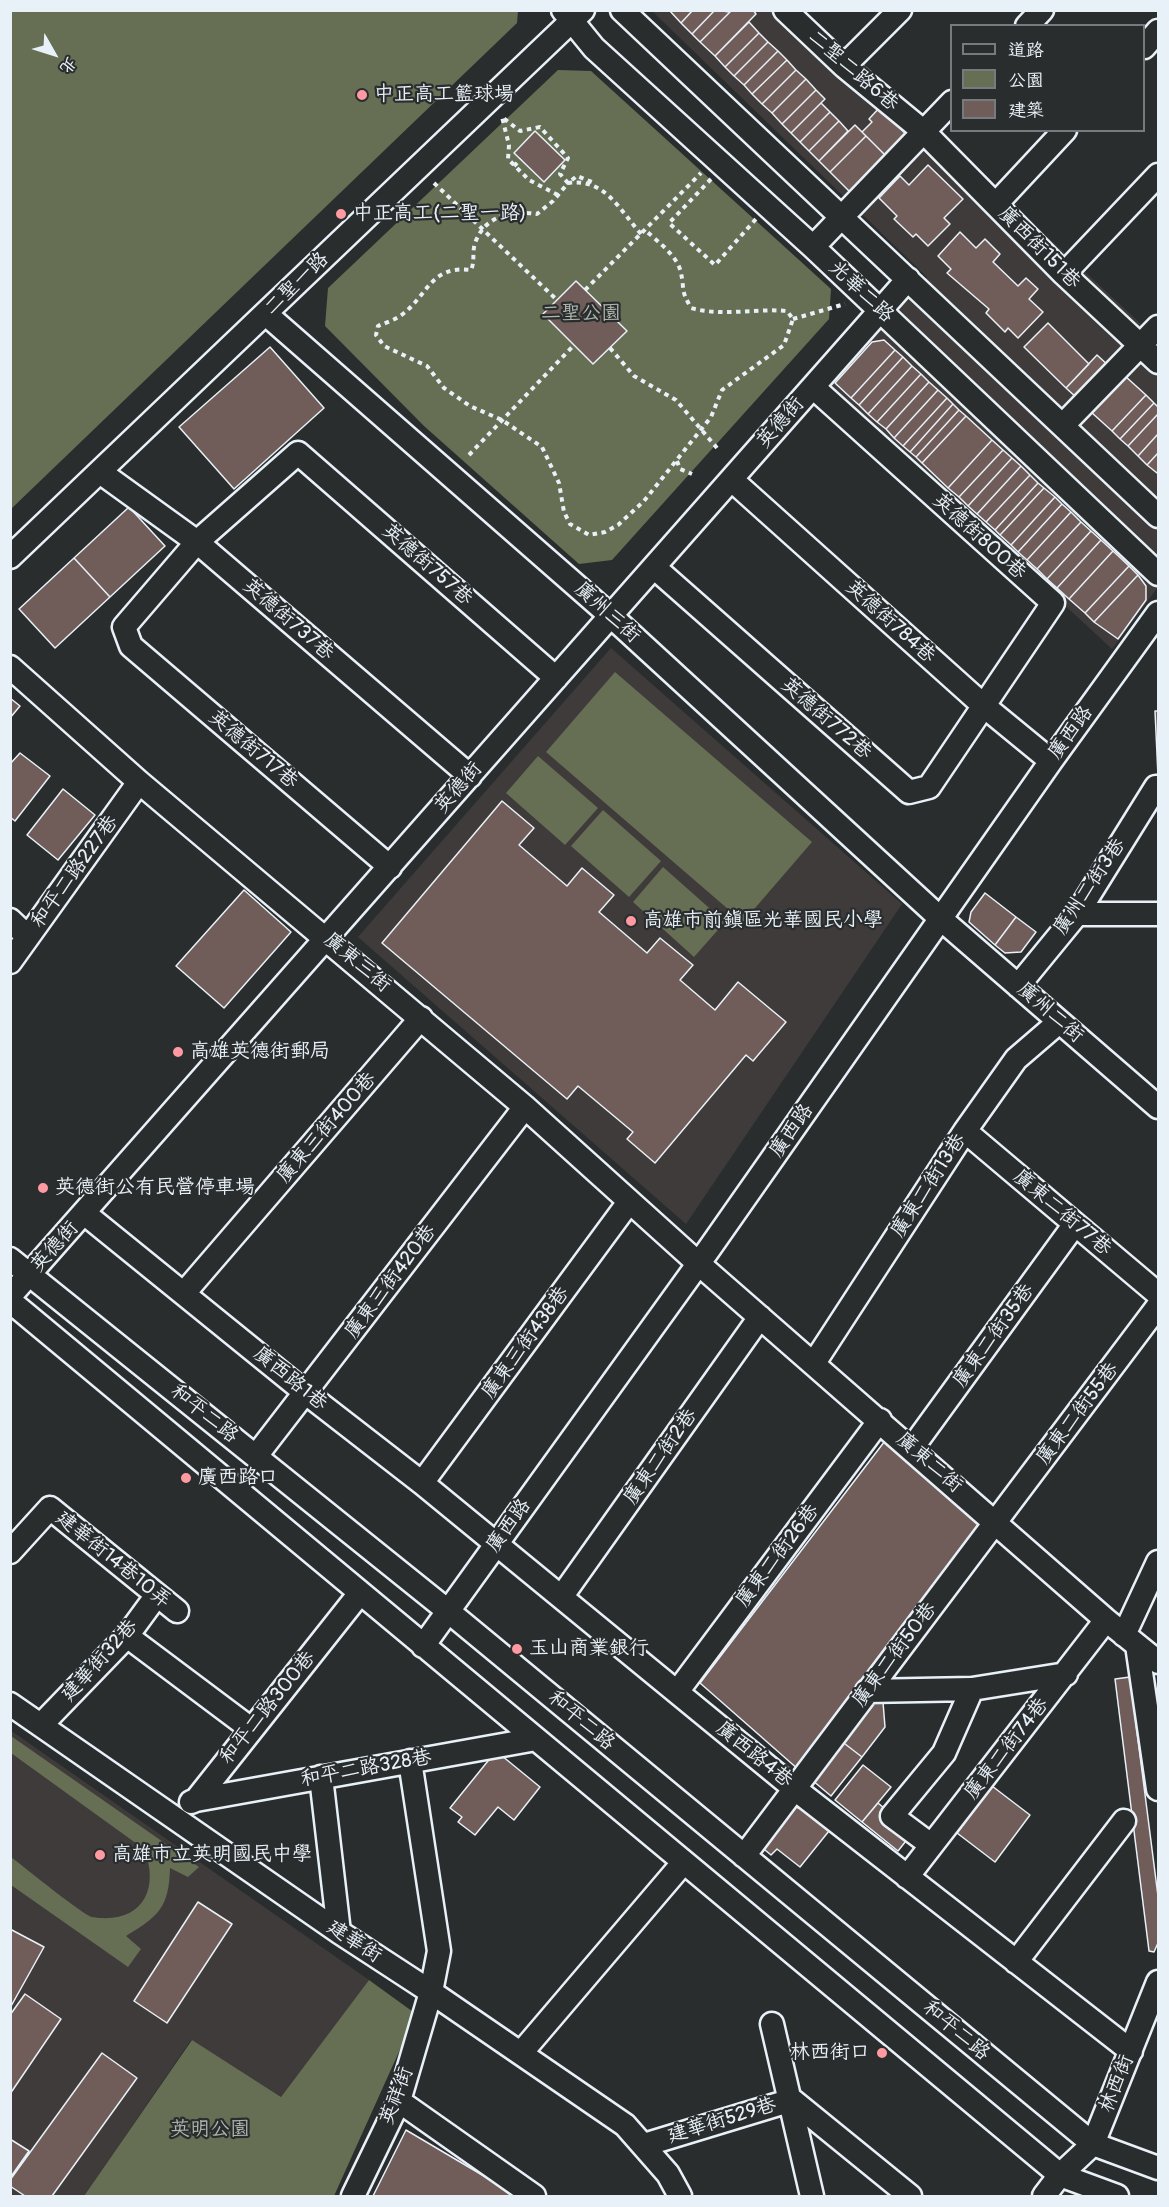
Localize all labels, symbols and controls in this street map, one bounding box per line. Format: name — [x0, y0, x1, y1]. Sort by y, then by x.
north arrow — [24, 24, 84, 84]
legend — [950, 24, 1145, 132]
street label: 二聖二路6巷 — [803, 25, 903, 117]
text: 道路 — [1008, 39, 1044, 62]
text: 北 — [55, 53, 81, 78]
text: 公園 — [1008, 69, 1044, 92]
place label: 中正高工籃球場 — [374, 83, 514, 107]
marker: 中正高工籃球場 — [355, 88, 369, 102]
text: 建築 — [1008, 99, 1044, 122]
place label: 中正高工(二聖一路) — [353, 202, 526, 226]
street label: 廣西街151巷 — [993, 202, 1085, 294]
marker: 中正高工(二聖一路) — [334, 207, 348, 221]
street label: 二聖一路 — [260, 248, 334, 320]
street label: 光華二路 — [824, 256, 898, 328]
park label: 二聖公園 — [541, 302, 621, 326]
street label: 英德街 — [752, 392, 810, 454]
street label: 英德街800巷 — [927, 489, 1031, 585]
street label: 英德街757巷 — [377, 519, 477, 611]
street label: 英德街737巷 — [238, 574, 338, 666]
street label: 英德街784巷 — [840, 576, 940, 668]
street label: 廣州三街 — [569, 577, 645, 649]
street label: 英德街772巷 — [776, 673, 876, 765]
street label: 廣西路 — [1044, 702, 1098, 764]
street label: 英德街717巷 — [204, 706, 302, 794]
street label: 英德街 — [430, 757, 488, 819]
street label: 和平二路227巷 — [26, 811, 124, 933]
street label: 廣州二街3巷 — [1049, 834, 1131, 940]
place label: 高雄市前鎮區光華國民小學 — [643, 909, 883, 933]
marker: 高雄市前鎮區光華國民小學 — [624, 914, 638, 928]
street label: 廣東三街 — [319, 928, 395, 998]
street label: 廣州二街 — [1012, 978, 1088, 1048]
place label: 高雄英德街郵局 — [190, 1040, 330, 1064]
marker: 高雄英德街郵局 — [171, 1045, 185, 1059]
street label: 廣東三街400巷 — [272, 1068, 382, 1188]
street label: 廣西路 — [765, 1100, 819, 1162]
street label: 廣東二街13巷 — [887, 1130, 971, 1242]
street label: 廣東二街77巷 — [1008, 1165, 1116, 1261]
place label: 英德街公有民營停車場 — [55, 1176, 255, 1200]
marker: 英德街公有民營停車場 — [36, 1181, 50, 1195]
street label: 英德街 — [26, 1217, 84, 1277]
street label: 廣東三街420巷 — [340, 1220, 442, 1344]
street label: 廣東二街35巷 — [948, 1280, 1040, 1392]
street label: 廣東三街438巷 — [477, 1282, 575, 1404]
street label: 廣西路1巷 — [248, 1342, 332, 1416]
street label: 廣東二街55巷 — [1032, 1358, 1124, 1470]
street label: 和平二路 — [165, 1380, 243, 1448]
street label: 廣東二街2巷 — [619, 1405, 703, 1509]
street label: 廣東二街 — [891, 1428, 967, 1498]
place label: 廣西路口 — [198, 1466, 278, 1490]
marker: 廣西路口 — [179, 1471, 193, 1485]
street label: 廣西路 — [482, 1495, 536, 1557]
street label: 廣東二街26巷 — [731, 1500, 825, 1612]
street label: 建華街14巷10弄 — [51, 1506, 175, 1614]
street label: 廣東二街50巷 — [848, 1598, 942, 1712]
street label: 建華街32巷 — [57, 1615, 143, 1707]
place label: 玉山商業銀行 — [529, 1637, 649, 1661]
marker: 玉山商業銀行 — [510, 1642, 524, 1656]
street label: 和平二路300巷 — [215, 1647, 321, 1769]
street label: 和平二路 — [543, 1686, 619, 1756]
street label: 廣東二街74巷 — [960, 1693, 1054, 1805]
street label: 廣西路4巷 — [711, 1717, 797, 1793]
street label: 和平二路328巷 — [299, 1746, 433, 1792]
place label: 高雄市立英明國民中學 — [112, 1843, 312, 1867]
marker: 高雄市立英明國民中學 — [93, 1848, 107, 1862]
street label: 建華街 — [322, 1916, 386, 1968]
street label: 和平二路 — [918, 1996, 994, 2066]
place label: 林西街口 — [790, 2041, 870, 2065]
marker: 林西街口 — [875, 2046, 889, 2060]
street label: 林西街 — [1095, 2052, 1139, 2116]
street label: 英祥街 — [375, 2064, 419, 2128]
street label: 建華街529巷 — [665, 2093, 779, 2149]
park label: 英明公園 — [170, 2118, 250, 2142]

